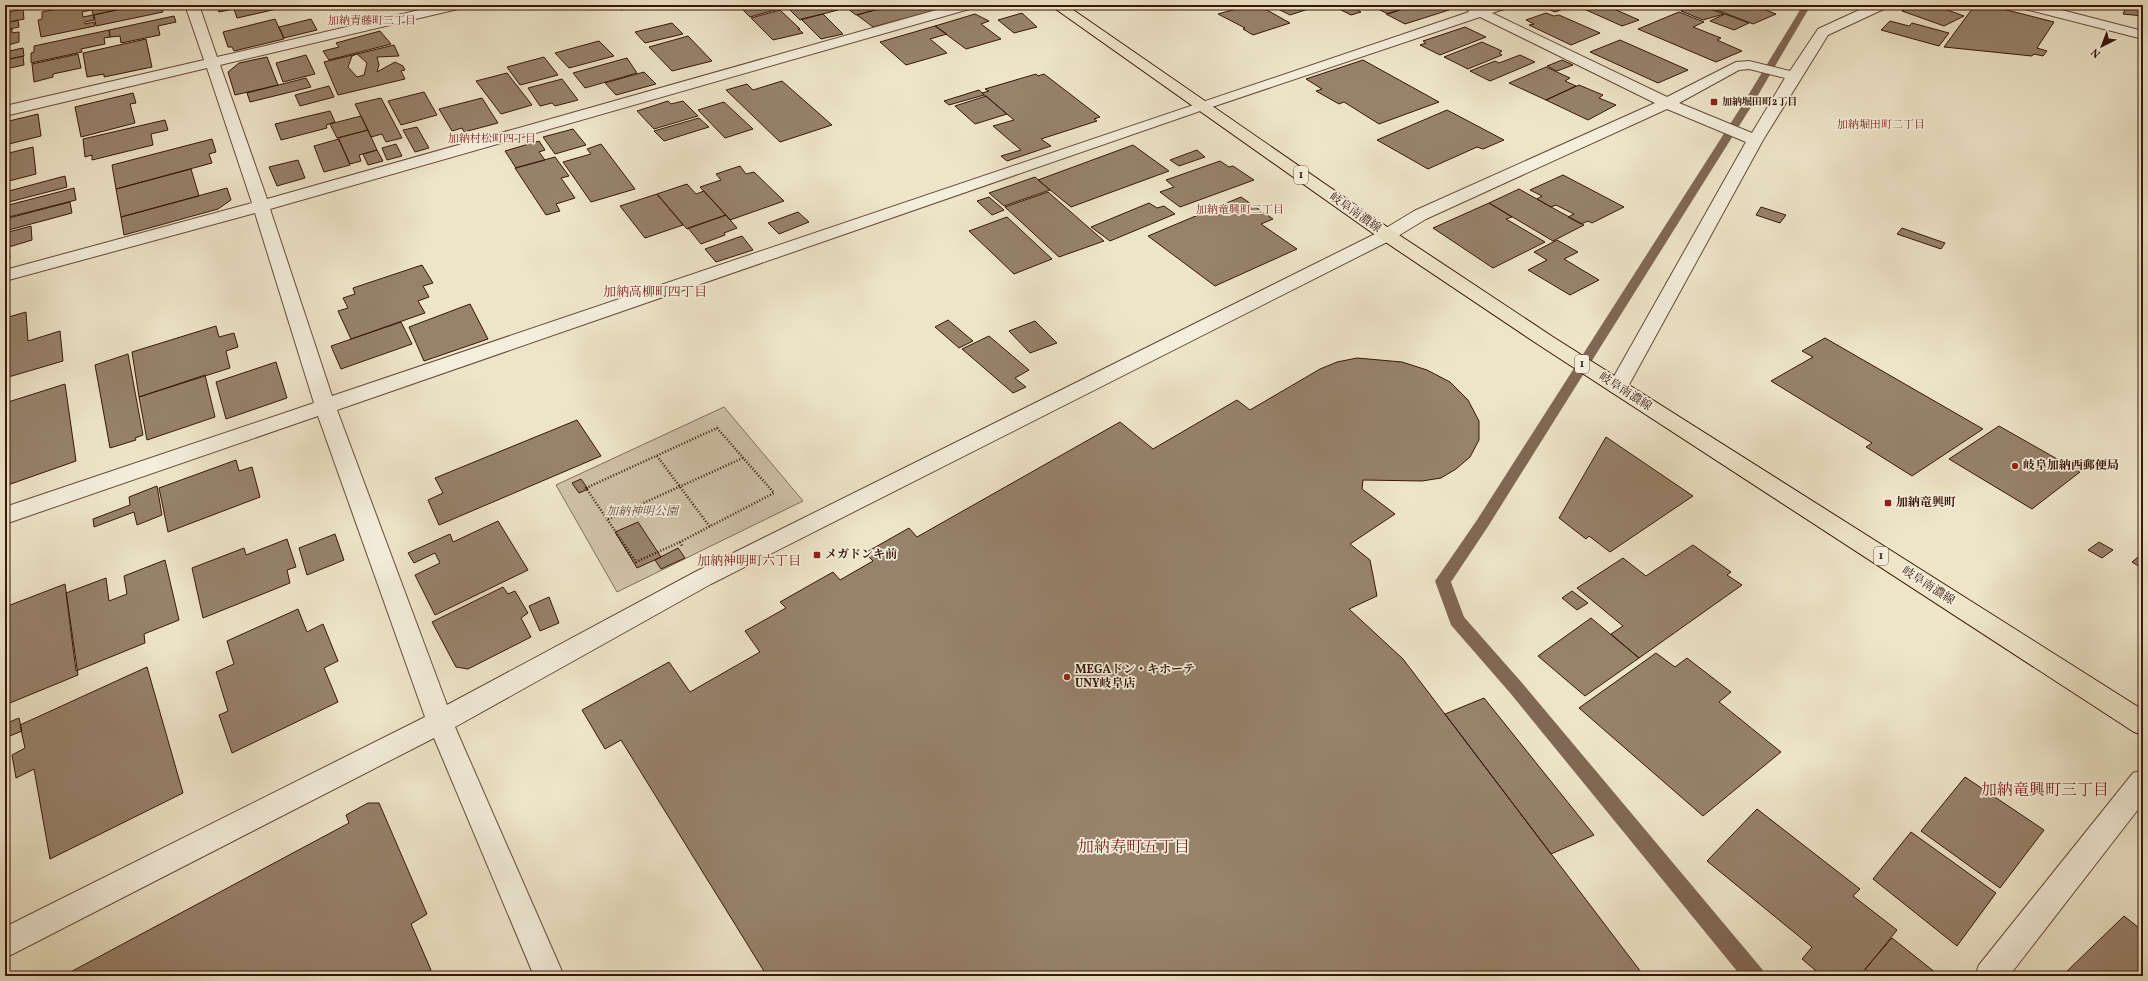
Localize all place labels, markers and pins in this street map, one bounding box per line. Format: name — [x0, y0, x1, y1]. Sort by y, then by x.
place label: 加納堀田町2丁目 — [1722, 95, 1797, 109]
marker: 加納堀田町2丁目 — [1709, 97, 1719, 107]
place label: 岐阜加納西郵便局 — [2023, 458, 2119, 474]
marker: 岐阜加納西郵便局 — [2010, 461, 2020, 471]
place label: 加納竜興町 — [1896, 495, 1956, 511]
marker: 加納竜興町 — [1883, 498, 1893, 508]
place label: メガドンキ前 — [825, 547, 897, 563]
marker: メガドンキ前 — [812, 550, 822, 560]
place label: MEGAドン・キホーテ UNY岐阜店 — [1075, 662, 1195, 692]
marker: MEGAドン・キホーテ UNY岐阜店 — [1062, 672, 1072, 682]

